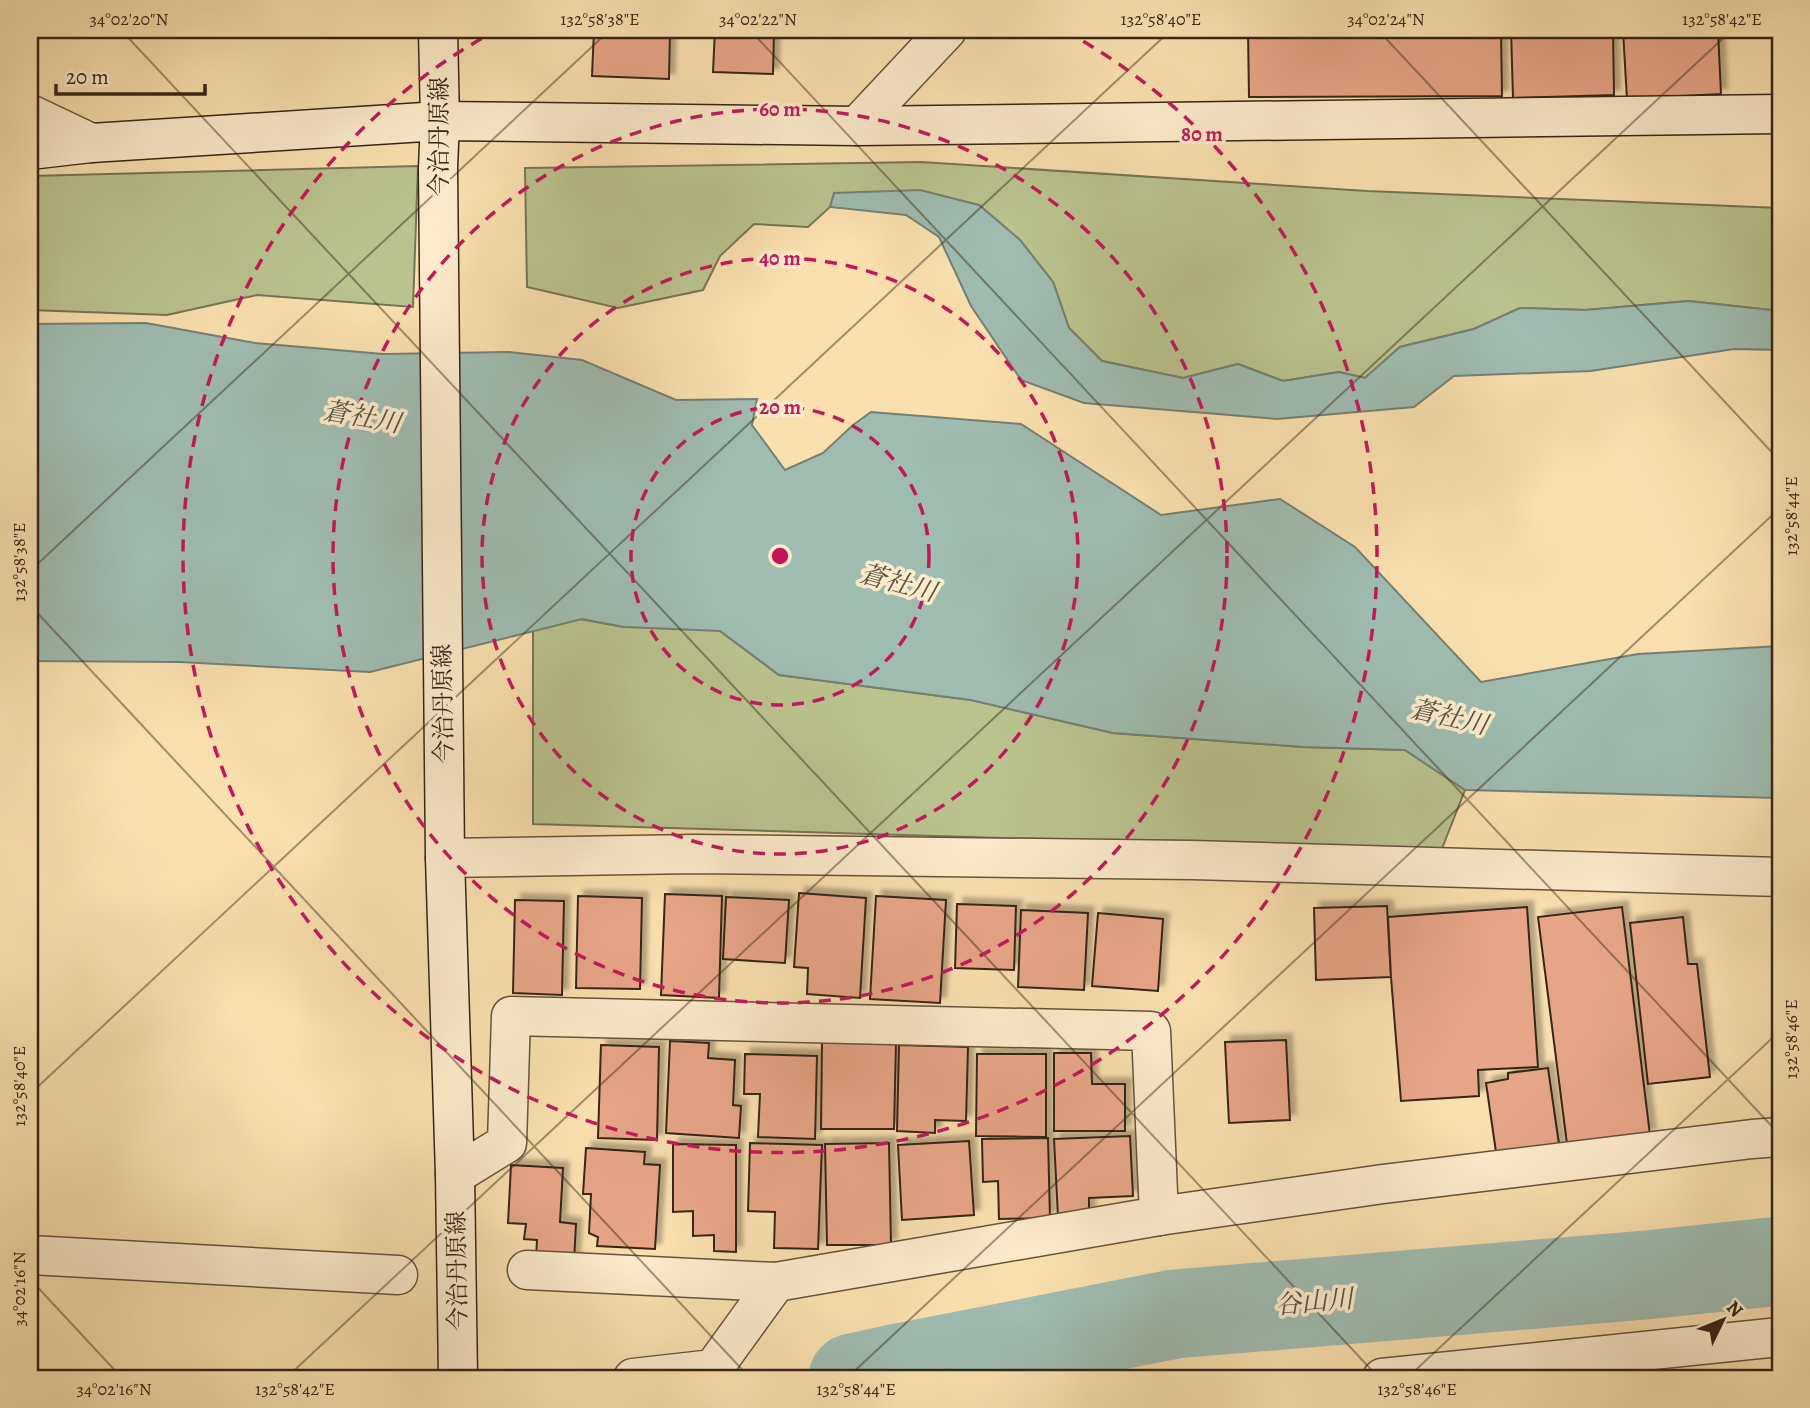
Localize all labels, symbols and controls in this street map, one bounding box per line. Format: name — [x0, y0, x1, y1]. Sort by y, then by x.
text: 34°02'20"N — [90, 7, 168, 31]
text: 132°58'38"E — [560, 7, 640, 31]
text: 34°02'22"N — [719, 7, 797, 31]
text: 132°58'40"E — [1120, 7, 1202, 31]
text: 34°02'24"N — [1347, 7, 1425, 31]
text: 132°58'42"E — [1682, 7, 1762, 31]
scale bar — [56, 52, 205, 96]
text: 20 m — [66, 63, 109, 91]
street label: 今治丹原線 — [423, 77, 455, 197]
text: 60 m — [759, 95, 801, 123]
text: 80 m — [1181, 120, 1223, 148]
text: 40 m — [759, 244, 801, 272]
water label: 蒼社川 — [321, 393, 406, 442]
text: 20 m — [759, 393, 801, 421]
text: 132°58'44"E — [1779, 476, 1803, 556]
text: 132°58'38"E — [7, 522, 31, 602]
centre of rings — [768, 544, 792, 568]
water label: 蒼社川 — [856, 556, 943, 611]
street label: 今治丹原線 — [426, 644, 460, 764]
water label: 蒼社川 — [1407, 691, 1494, 743]
text: 132°58'46"E — [1779, 999, 1803, 1079]
text: 132°58'40"E — [7, 1045, 31, 1127]
street label: 今治丹原線 — [440, 1211, 474, 1331]
text: 34°02'16"N — [7, 1251, 31, 1327]
water label: 谷山川 — [1274, 1281, 1357, 1323]
north arrow — [1688, 1286, 1758, 1356]
text: N — [1720, 1295, 1749, 1323]
text: 34°02'16"N — [76, 1377, 152, 1401]
text: 132°58'42"E — [255, 1377, 335, 1401]
text: 132°58'44"E — [816, 1377, 896, 1401]
text: 132°58'46"E — [1377, 1377, 1457, 1401]

